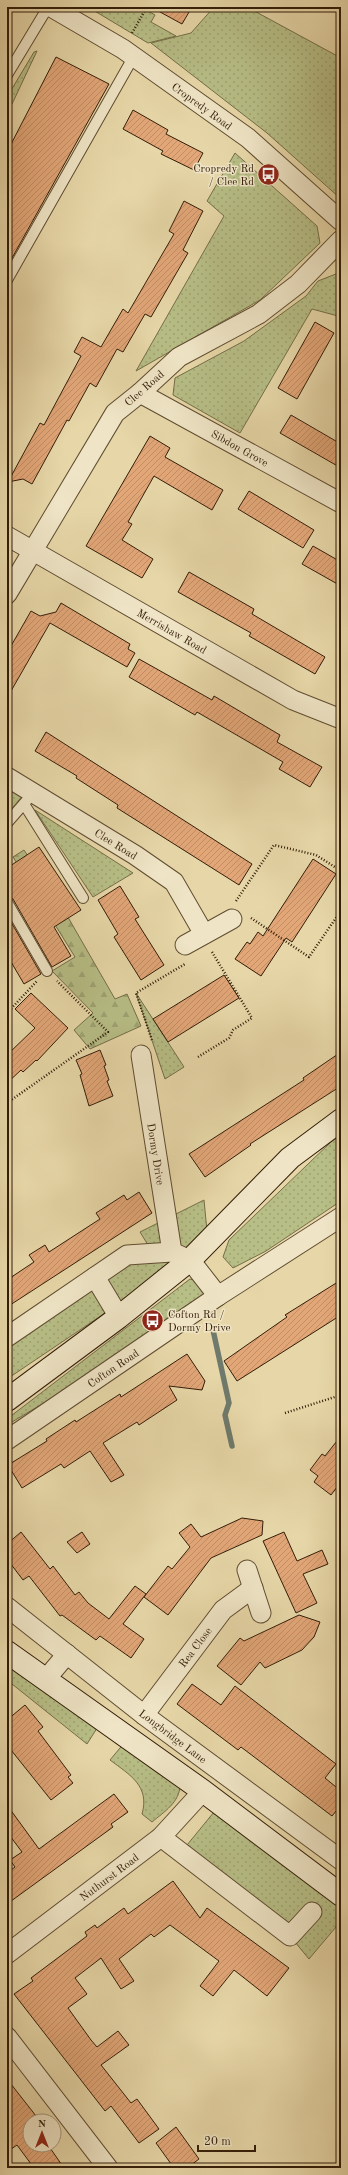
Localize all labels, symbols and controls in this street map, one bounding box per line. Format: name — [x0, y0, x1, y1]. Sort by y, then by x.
street label: Cropredy Road — [169, 82, 234, 133]
bus stop icon: Cropredy Rd / Clee Rd — [256, 161, 282, 187]
place label: Cropredy Rd / Clee Rd — [193, 164, 254, 188]
street label: Clee Road — [123, 369, 167, 409]
street label: Sibdon Grove — [209, 429, 270, 469]
street label: Merrishaw Road — [135, 608, 208, 657]
street label: Clee Road — [92, 828, 139, 863]
street label: Dormy Drive — [144, 1122, 165, 1186]
bus stop icon: Cofton Rd / Dormy Drive — [140, 1307, 166, 1333]
place label: Cofton Rd / Dormy Drive — [168, 1310, 231, 1334]
street label: Cofton Road — [86, 1348, 142, 1390]
street label: Rea Close — [178, 1626, 215, 1670]
street label: Longbridge Lane — [136, 1708, 208, 1766]
street label: Nuthurst Road — [78, 1852, 142, 1904]
north arrow — [22, 2113, 62, 2153]
text: N — [38, 2119, 47, 2130]
scale bar — [198, 2127, 255, 2153]
text: 20 m — [204, 2136, 231, 2148]

